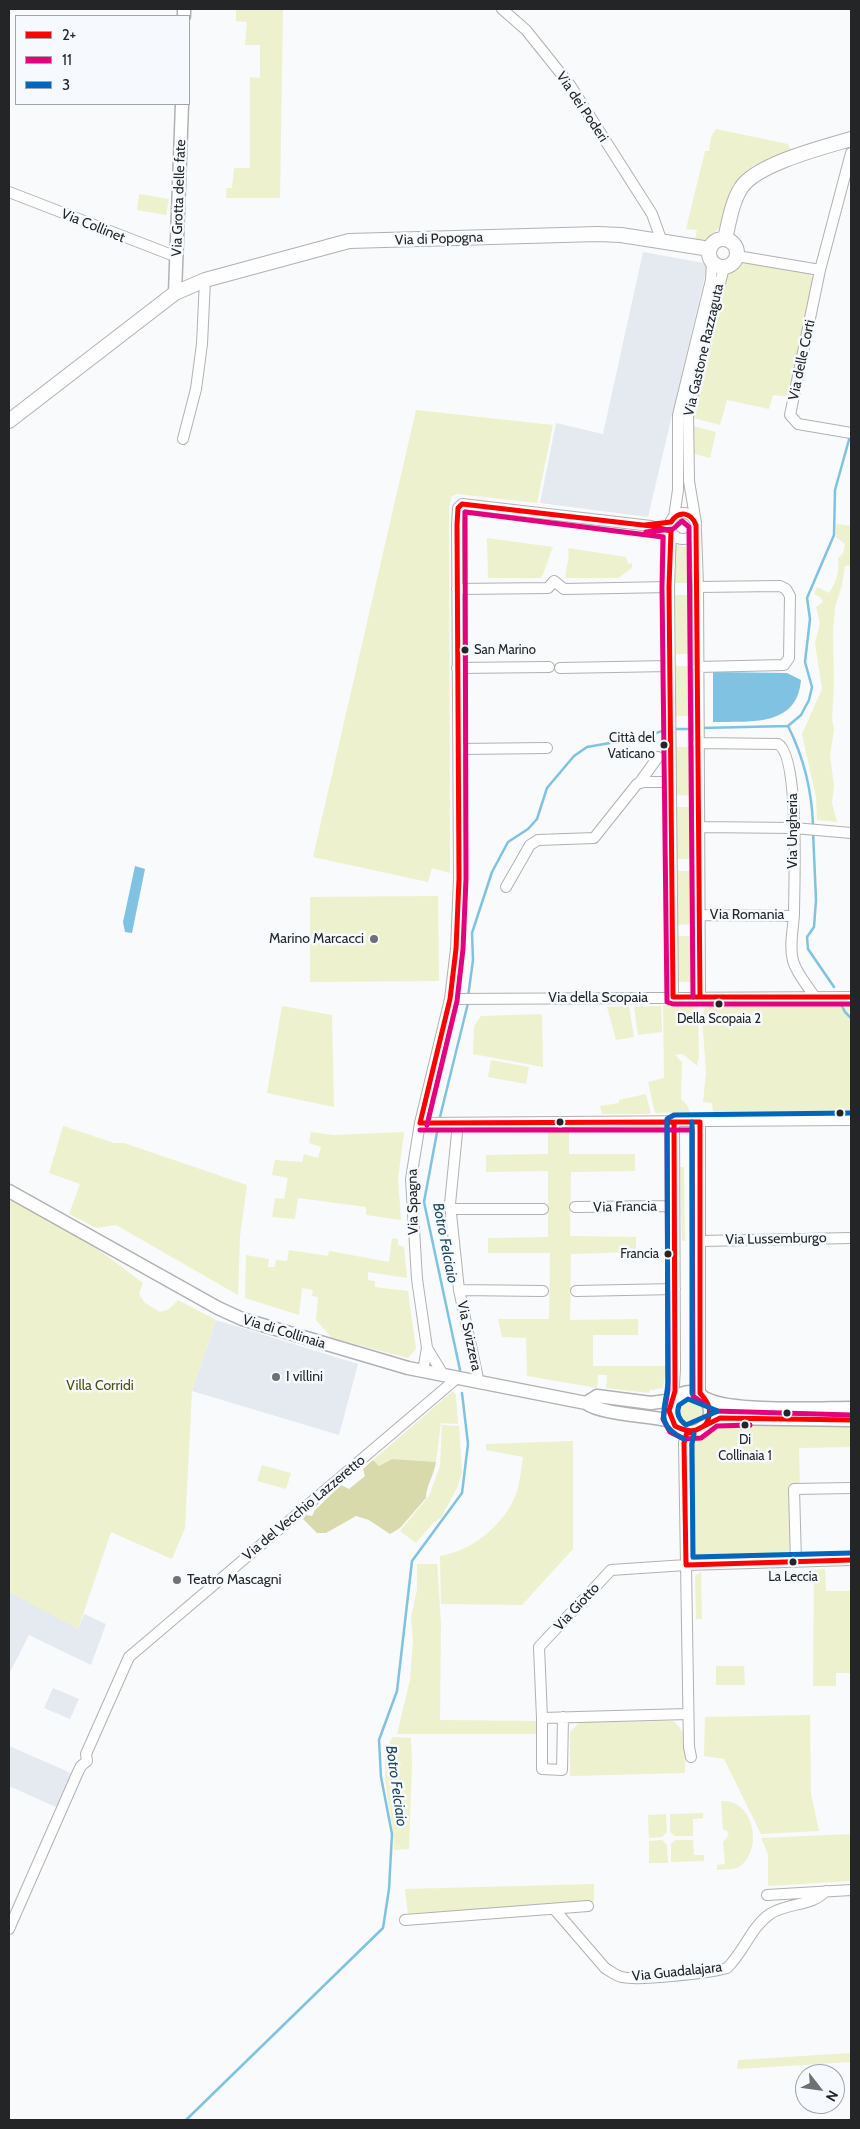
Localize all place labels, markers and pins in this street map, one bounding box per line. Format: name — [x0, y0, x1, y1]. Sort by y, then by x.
place label: San Marino — [474, 642, 536, 658]
marker: San Marino — [460, 645, 470, 655]
place label: Città del Vaticano — [608, 730, 655, 761]
marker: Città del Vaticano — [659, 740, 669, 750]
place label: Marino Marcacci — [269, 931, 364, 947]
marker: Marino Marcacci — [368, 933, 380, 945]
marker: Della Scopaia 2 — [714, 999, 724, 1009]
place label: Della Scopaia 2 — [677, 1011, 761, 1027]
unlabelled marker — [835, 1108, 845, 1118]
unlabelled marker — [555, 1117, 565, 1127]
place label: Francia — [620, 1246, 659, 1262]
marker: Francia — [663, 1249, 673, 1259]
place label: I villini — [286, 1369, 323, 1385]
marker: I villini — [270, 1371, 282, 1383]
unlabelled marker — [782, 1408, 792, 1418]
marker: Di Collinaia 1 — [740, 1420, 750, 1430]
place label: Di Collinaia 1 — [718, 1432, 772, 1463]
marker: La Leccia — [788, 1557, 798, 1567]
place label: La Leccia — [768, 1569, 818, 1585]
place label: Teatro Mascagni — [187, 1572, 282, 1588]
marker: Teatro Mascagni — [171, 1574, 183, 1586]

